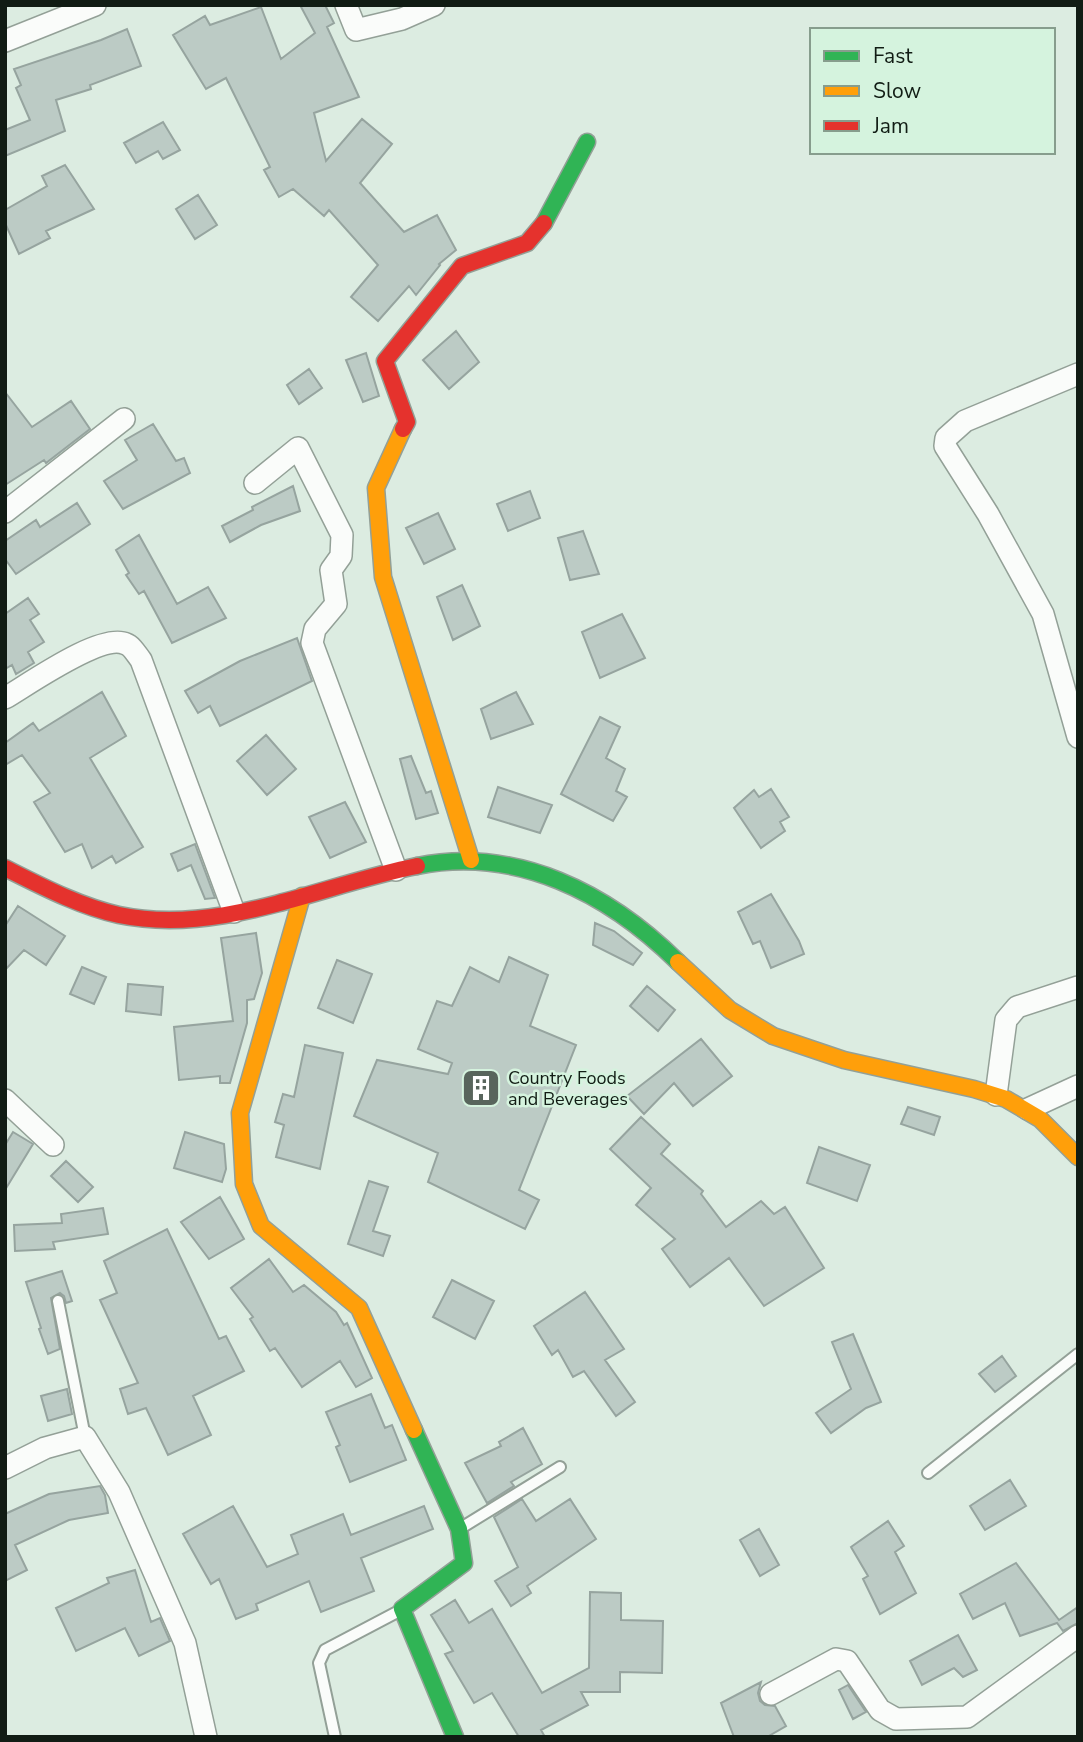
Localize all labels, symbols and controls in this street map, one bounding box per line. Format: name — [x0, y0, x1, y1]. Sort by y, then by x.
legend — [810, 28, 1055, 154]
text: Fast — [873, 42, 913, 70]
text: Slow — [873, 77, 922, 105]
text: Jam — [872, 112, 909, 140]
place label: Country Foods and Beverages — [508, 1066, 628, 1111]
building icon: Country Foods and Beverages — [460, 1067, 502, 1109]

